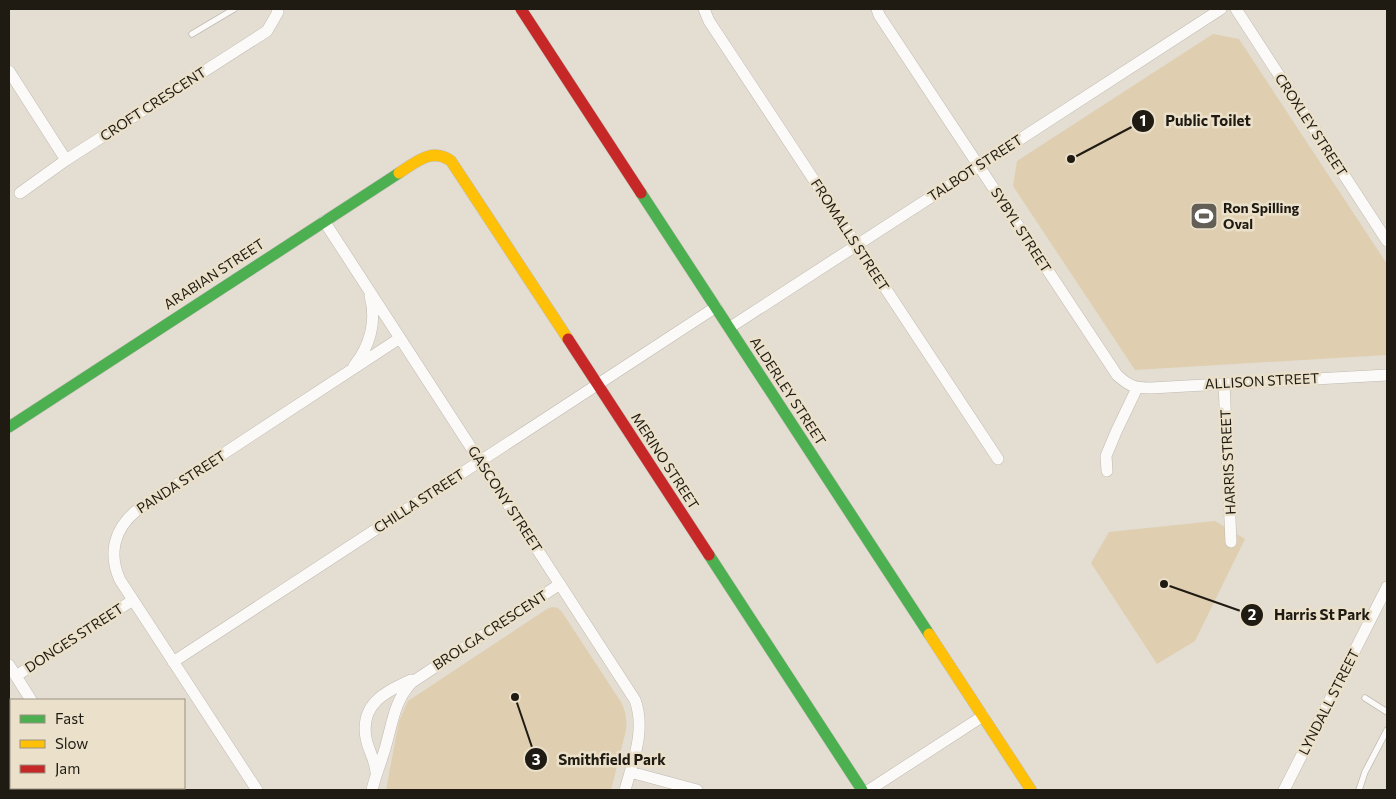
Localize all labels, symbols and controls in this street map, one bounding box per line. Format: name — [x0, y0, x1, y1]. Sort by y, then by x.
street label: CROFT CRESCENT — [97, 63, 209, 144]
street label: CROXLEY STREET — [1272, 70, 1351, 179]
callout: Public Toilet — [1130, 106, 1261, 136]
text: 1 — [1140, 111, 1146, 129]
text: Public Toilet — [1165, 111, 1251, 129]
street label: TALBOT STREET — [924, 131, 1025, 204]
street label: FROMALLS STREET — [808, 175, 893, 294]
street label: SYBYL STREET — [988, 184, 1055, 275]
place label: Ron Spilling Oval — [1223, 199, 1300, 232]
sports icon: Ron Spilling Oval — [1189, 201, 1219, 231]
street label: ARABIAN STREET — [160, 235, 267, 312]
street label: ALDERLEY STREET — [747, 333, 830, 448]
street label: ALLISON STREET — [1204, 369, 1320, 392]
street label: MERINO STREET — [628, 409, 703, 512]
street label: HARRIS STREET — [1216, 409, 1239, 515]
street label: GASCONY STREET — [465, 442, 546, 555]
street label: PANDA STREET — [133, 447, 228, 517]
street label: CHILLA STREET — [370, 465, 467, 536]
street label: BROLGA CRESCENT — [429, 586, 550, 673]
street label: DONGES STREET — [21, 599, 126, 676]
callout: Harris St Park — [1239, 600, 1381, 630]
text: 2 — [1248, 605, 1256, 623]
text: Harris St Park — [1274, 605, 1370, 623]
street label: LYNDALL STREET — [1295, 646, 1363, 757]
legend — [10, 699, 185, 789]
text: Fast — [55, 709, 84, 727]
text: Slow — [55, 734, 88, 752]
callout: Smithfield Park — [523, 744, 676, 774]
text: 3 — [532, 750, 541, 768]
text: Smithfield Park — [558, 750, 666, 768]
text: Jam — [55, 759, 80, 777]

